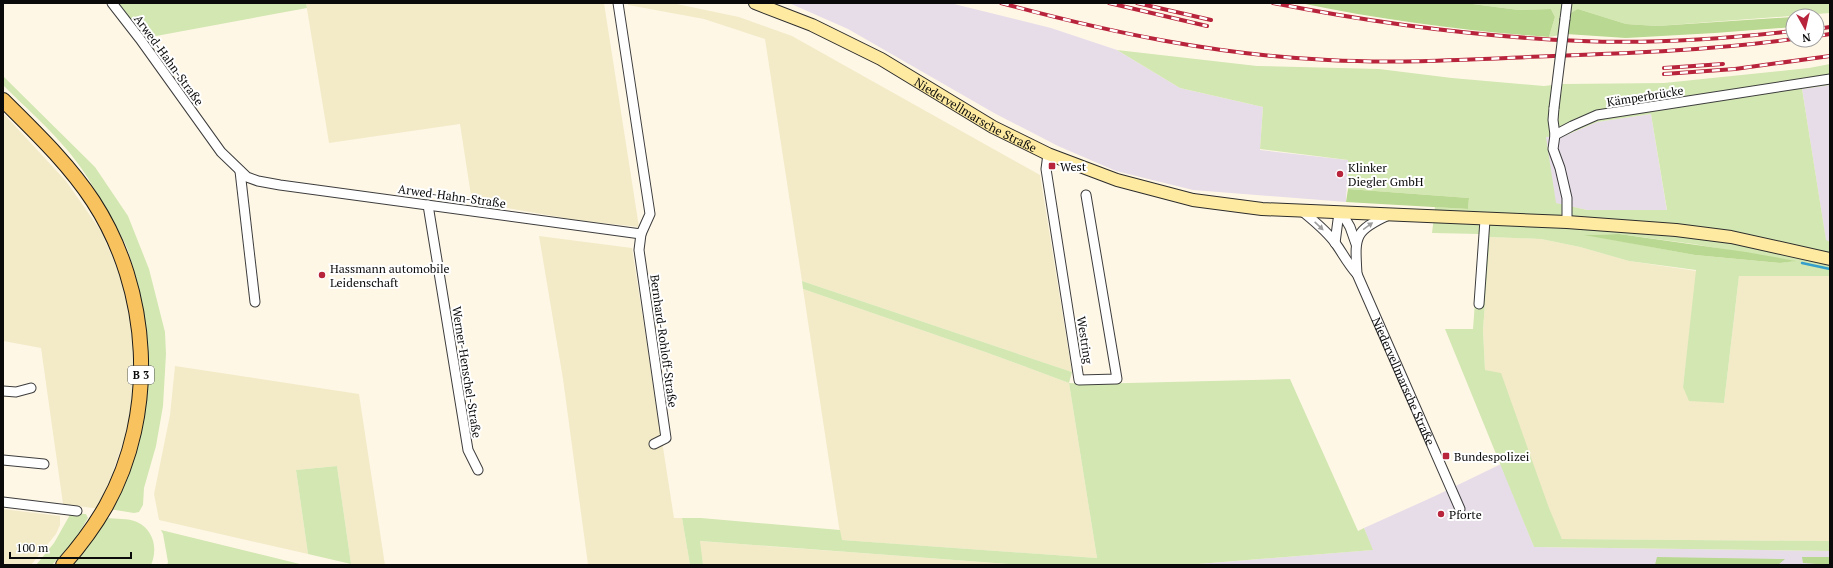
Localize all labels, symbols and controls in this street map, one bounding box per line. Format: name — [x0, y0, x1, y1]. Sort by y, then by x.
north arrow — [1785, 8, 1825, 48]
street label: Arwed-Hahn-Straße — [131, 12, 207, 108]
text: N — [1801, 30, 1811, 46]
street label: Niedervellmarsche Straße — [912, 74, 1039, 155]
street label: Kämperbrücke — [1606, 83, 1684, 109]
place label: West — [1060, 159, 1087, 174]
place label: Klinker Diegler GmbH — [1348, 160, 1424, 189]
marker: West — [1047, 161, 1057, 171]
marker: Klinker Diegler GmbH — [1335, 169, 1345, 179]
street label: Arwed-Hahn-Straße — [397, 181, 507, 211]
one-way arrow — [1314, 222, 1325, 231]
one-way arrow — [1363, 222, 1374, 230]
place label: Hassmann automobile Leidenschaft — [330, 261, 450, 290]
marker: Hassmann automobile Leidenschaft — [317, 270, 327, 280]
street label: Bernhard-Rohloff-Straße — [647, 274, 681, 408]
street label: Werner-Henschel-Straße — [449, 305, 485, 439]
street label: Westring — [1074, 315, 1096, 365]
street label: Niedervellmarsche Straße — [1369, 315, 1439, 447]
road number: B 3 — [128, 366, 154, 384]
place label: Bundespolizei — [1454, 449, 1530, 464]
marker: Bundespolizei — [1441, 451, 1451, 461]
place label: Pforte — [1449, 507, 1482, 522]
marker: Pforte — [1436, 509, 1446, 519]
scale bar — [10, 534, 131, 560]
text: 100 m — [16, 540, 49, 555]

